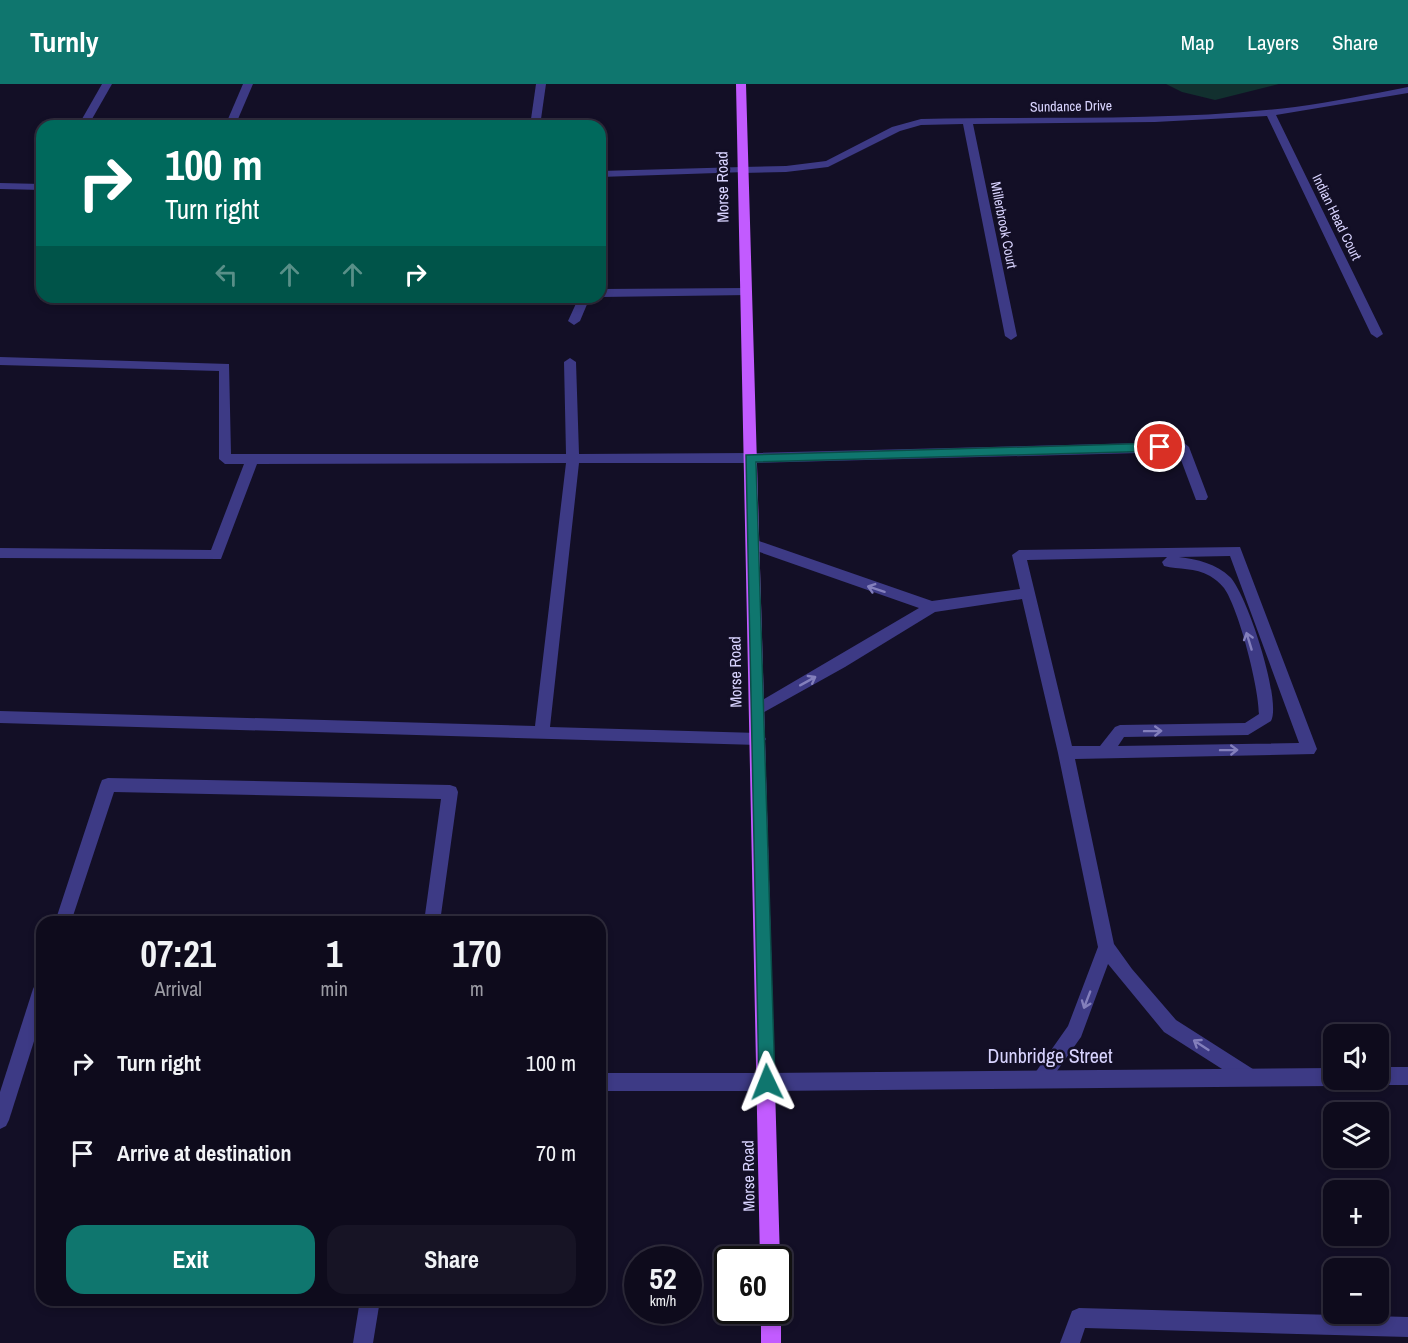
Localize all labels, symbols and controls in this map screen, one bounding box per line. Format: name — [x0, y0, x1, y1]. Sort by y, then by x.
text: Turnly — [30, 23, 99, 61]
text: Map — [1181, 28, 1214, 57]
text: Layers — [1247, 28, 1299, 57]
text: Share — [1332, 28, 1378, 57]
street label: Sundance Drive — [1030, 96, 1112, 116]
text: 100 m — [165, 137, 263, 193]
icon: right — [66, 144, 144, 222]
street label: Morse Road — [710, 151, 734, 223]
street label: Indian Head Court — [1308, 171, 1366, 263]
street label: Millerbrook Court — [987, 180, 1021, 270]
text: Turn right — [165, 191, 259, 227]
icon: left — [210, 258, 243, 291]
icon: ahead — [273, 258, 306, 291]
icon: ahead — [336, 258, 369, 291]
icon: right — [399, 258, 432, 291]
pin — [1134, 421, 1185, 472]
icon: arrive — [1143, 430, 1176, 463]
one-way arrow — [867, 583, 886, 594]
one-way arrow — [1243, 632, 1254, 651]
street label: Morse Road — [723, 636, 747, 708]
one-way arrow — [799, 675, 816, 687]
one-way arrow — [1142, 725, 1162, 737]
one-way arrow — [1219, 744, 1239, 756]
text: 07:21 — [140, 930, 216, 978]
text: 1 — [326, 930, 342, 978]
text: 170 — [452, 930, 502, 978]
text: Arrival — [155, 975, 202, 1002]
text: min — [320, 975, 348, 1002]
text: m — [470, 975, 484, 1002]
one-way arrow — [1081, 991, 1092, 1009]
map controls — [1323, 1024, 1389, 1324]
button: sound — [1323, 1024, 1389, 1090]
one-way arrow — [1193, 1039, 1210, 1051]
street label: Dunbridge Street — [988, 1042, 1113, 1069]
icon: right — [66, 1047, 99, 1080]
text: Turn right — [117, 1048, 201, 1078]
text: 100 m — [526, 1048, 576, 1078]
position arrow — [735, 1050, 799, 1114]
button: layers — [1323, 1102, 1389, 1168]
icon: arrive — [66, 1137, 99, 1170]
text: Arrive at destination — [117, 1138, 291, 1168]
text: 70 m — [536, 1138, 576, 1168]
street label: Morse Road — [736, 1140, 760, 1212]
button: + — [1323, 1180, 1389, 1246]
button: Exit — [66, 1225, 315, 1294]
button: Share — [327, 1225, 576, 1294]
speed limit sign: 60 — [714, 1246, 792, 1324]
text: 52 — [649, 1258, 677, 1298]
button: − — [1323, 1258, 1389, 1324]
text: km/h — [650, 1290, 676, 1311]

